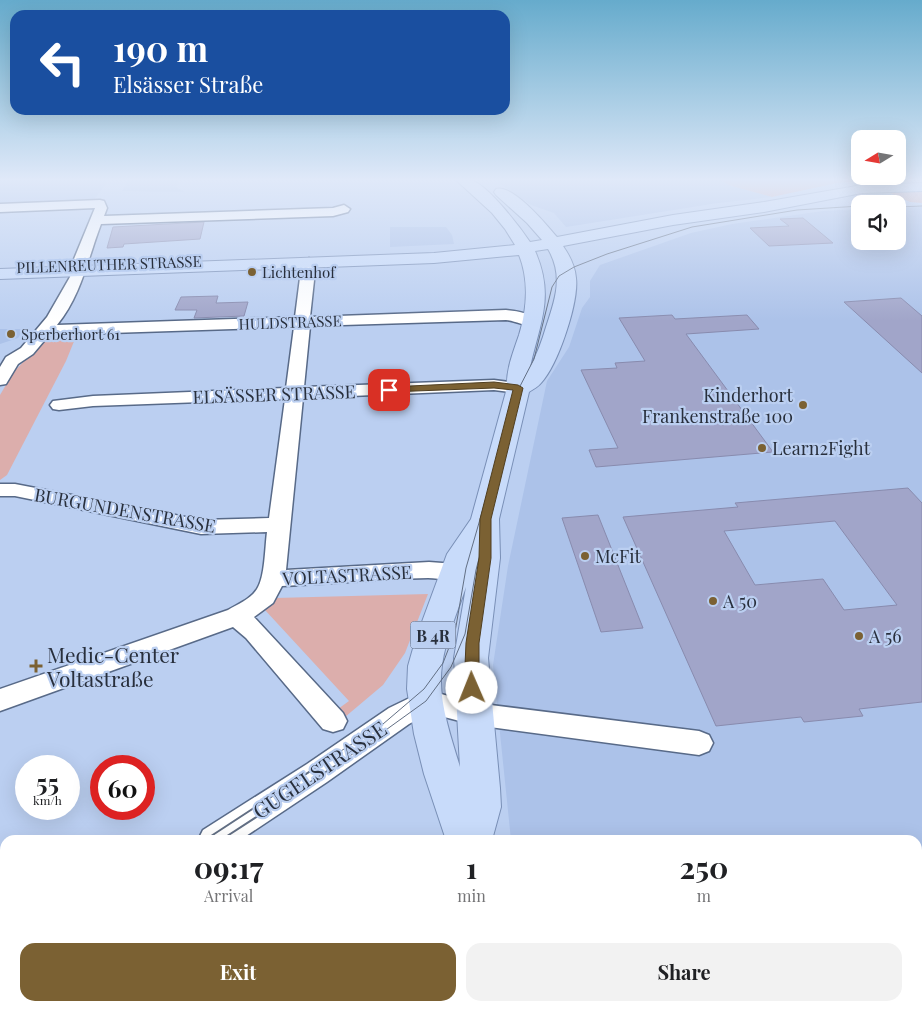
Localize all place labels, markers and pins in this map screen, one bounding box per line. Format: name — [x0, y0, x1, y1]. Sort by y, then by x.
place label: Lichtenhof — [262, 262, 336, 282]
marker: Lichtenhof — [246, 266, 258, 278]
place label: Sperberhort 61 — [21, 324, 120, 344]
marker: Sperberhort 61 — [5, 328, 17, 340]
pin — [368, 369, 410, 411]
place label: Kinderhort Frankenstraße 100 — [642, 383, 794, 428]
marker: Kinderhort Frankenstraße 100 — [797, 399, 809, 411]
place label: Learn2Fight — [772, 436, 871, 460]
marker: Learn2Fight — [756, 442, 768, 454]
place label: McFit — [595, 544, 642, 568]
marker: McFit — [579, 550, 591, 562]
place label: A 50 — [722, 589, 757, 613]
marker: A 50 — [707, 595, 719, 607]
place label: A 56 — [868, 624, 902, 648]
marker: A 56 — [853, 630, 865, 642]
place label: Medic-Center Voltastraße — [46, 640, 180, 692]
marker: Medic-Center Voltastraße — [29, 659, 43, 673]

